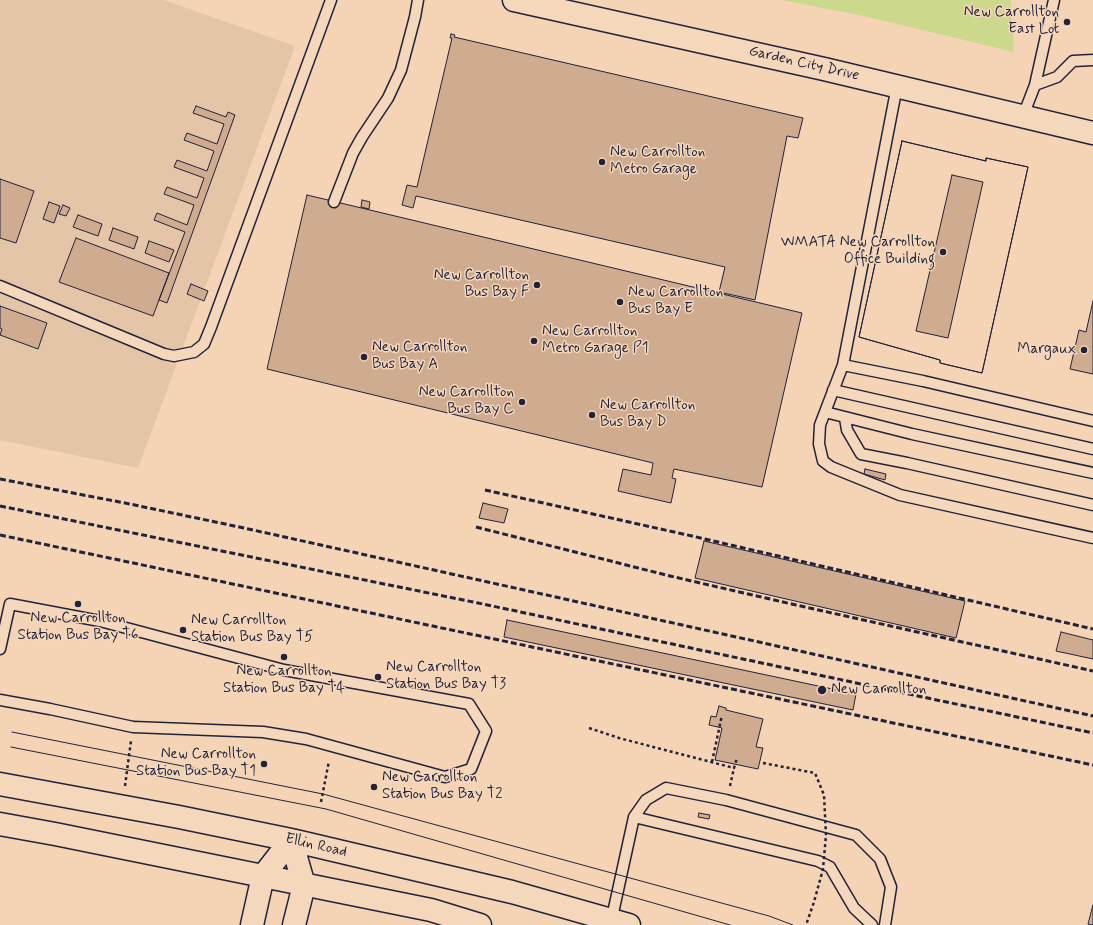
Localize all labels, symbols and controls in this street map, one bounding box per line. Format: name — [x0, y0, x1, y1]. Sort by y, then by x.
place label: New Carrollton East Lot — [964, 4, 1059, 39]
marker: New Carrollton East Lot — [1062, 17, 1072, 27]
street label: Garden City Drive — [747, 43, 861, 85]
place label: New Carrollton Metro Garage — [610, 144, 705, 179]
marker: New Carrollton Metro Garage — [597, 157, 607, 167]
place label: WMATA New Carrollton Office Building — [781, 234, 935, 269]
marker: WMATA New Carrollton Office Building — [938, 247, 948, 257]
place label: New Carrollton Bus Bay F — [434, 267, 529, 302]
marker: New Carrollton Bus Bay F — [532, 280, 542, 290]
place label: New Carrollton Bus Bay E — [628, 284, 723, 319]
marker: New Carrollton Bus Bay E — [615, 297, 625, 307]
place label: New Carrollton Metro Garage P1 — [542, 323, 648, 358]
marker: New Carrollton Metro Garage P1 — [529, 336, 539, 346]
place label: New Carrollton Bus Bay A — [372, 339, 467, 374]
place label: Margaux — [1017, 341, 1076, 359]
marker: Margaux — [1079, 345, 1089, 355]
marker: New Carrollton Bus Bay A — [359, 352, 369, 362]
place label: New Carrollton Bus Bay C — [419, 384, 514, 419]
marker: New Carrollton Bus Bay C — [517, 397, 527, 407]
place label: New Carrollton Bus Bay D — [600, 397, 695, 432]
marker: New Carrollton Bus Bay D — [587, 410, 597, 420]
marker: New Carrollton Station Bus Bay T6 — [73, 599, 83, 609]
place label: New Carrollton Station Bus Bay T6 — [17, 610, 139, 645]
place label: New Carrollton Station Bus Bay T5 — [191, 612, 313, 647]
marker: New Carrollton Station Bus Bay T5 — [178, 625, 188, 635]
marker: New Carrollton Station Bus Bay T4 — [279, 652, 289, 662]
place label: New Carrollton Station Bus Bay T3 — [386, 659, 506, 694]
place label: New Carrollton Station Bus Bay T4 — [223, 663, 345, 698]
marker: New Carrollton Station Bus Bay T3 — [373, 672, 383, 682]
place label: New Carrollton — [831, 681, 926, 699]
marker: New Carrollton — [816, 684, 828, 696]
place label: New Carrollton Station Bus Bay T1 — [136, 746, 256, 781]
marker: New Carrollton Station Bus Bay T1 — [259, 759, 269, 769]
place label: New Carrollton Station Bus Bay T2 — [382, 769, 503, 804]
marker: New Carrollton Station Bus Bay T2 — [369, 782, 379, 792]
street label: Ellin Road — [283, 830, 349, 862]

